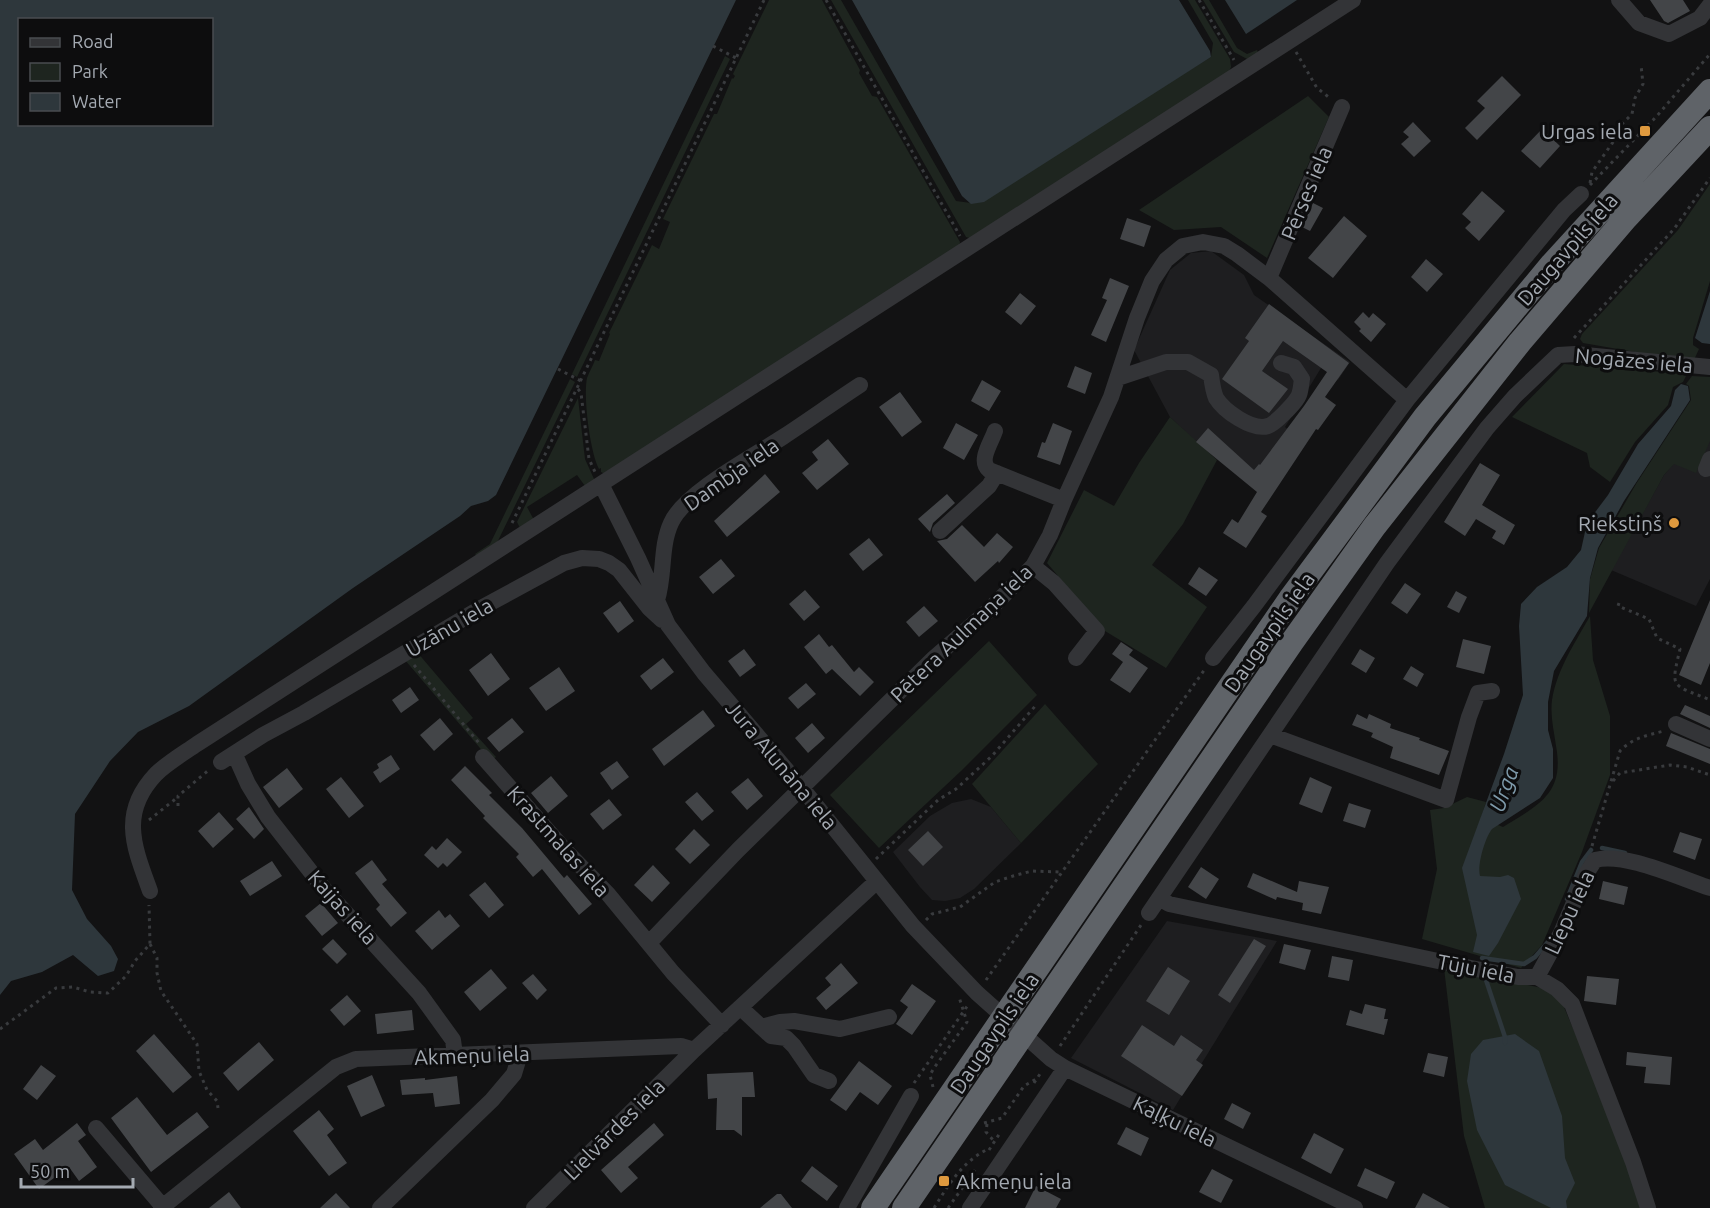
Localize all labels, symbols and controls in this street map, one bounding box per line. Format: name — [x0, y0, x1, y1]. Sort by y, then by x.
legend — [18, 18, 213, 126]
text: Road — [72, 31, 114, 51]
text: Park — [72, 61, 108, 81]
text: Water — [72, 91, 122, 111]
place label: Urgas iela — [1541, 119, 1633, 143]
marker: Urgas iela — [1638, 124, 1652, 138]
street label: Pērses iela — [1276, 143, 1336, 243]
street label: Daugavpils iela — [1512, 188, 1622, 310]
street label: Nogāzes iela — [1574, 343, 1694, 377]
street label: Dambja iela — [679, 433, 783, 515]
place label: Riekstiņš — [1578, 511, 1662, 535]
marker: Riekstiņš — [1667, 516, 1681, 530]
street label: Pētera Aulmaņa iela — [885, 559, 1037, 707]
street label: Daugavpils iela — [1219, 568, 1319, 696]
street label: Uzānu iela — [401, 592, 497, 662]
street label: Jura Alunāna iela — [721, 696, 843, 834]
water label: Urga — [1483, 763, 1523, 815]
street label: Krastmalas iela — [503, 781, 615, 901]
street label: Kaijas iela — [303, 865, 383, 949]
street label: Liepu iela — [1539, 866, 1599, 958]
street label: Tūju iela — [1435, 949, 1517, 987]
street label: Daugavpils iela — [945, 968, 1043, 1098]
street label: Akmeņu iela — [414, 1041, 530, 1069]
street label: Lielvārdes iela — [559, 1074, 669, 1184]
street label: Kaļķu iela — [1130, 1091, 1220, 1151]
scale bar — [21, 1151, 134, 1189]
text: 50 m — [30, 1161, 70, 1181]
place label: Akmeņu iela — [956, 1169, 1072, 1193]
marker: Akmeņu iela — [937, 1174, 951, 1188]

